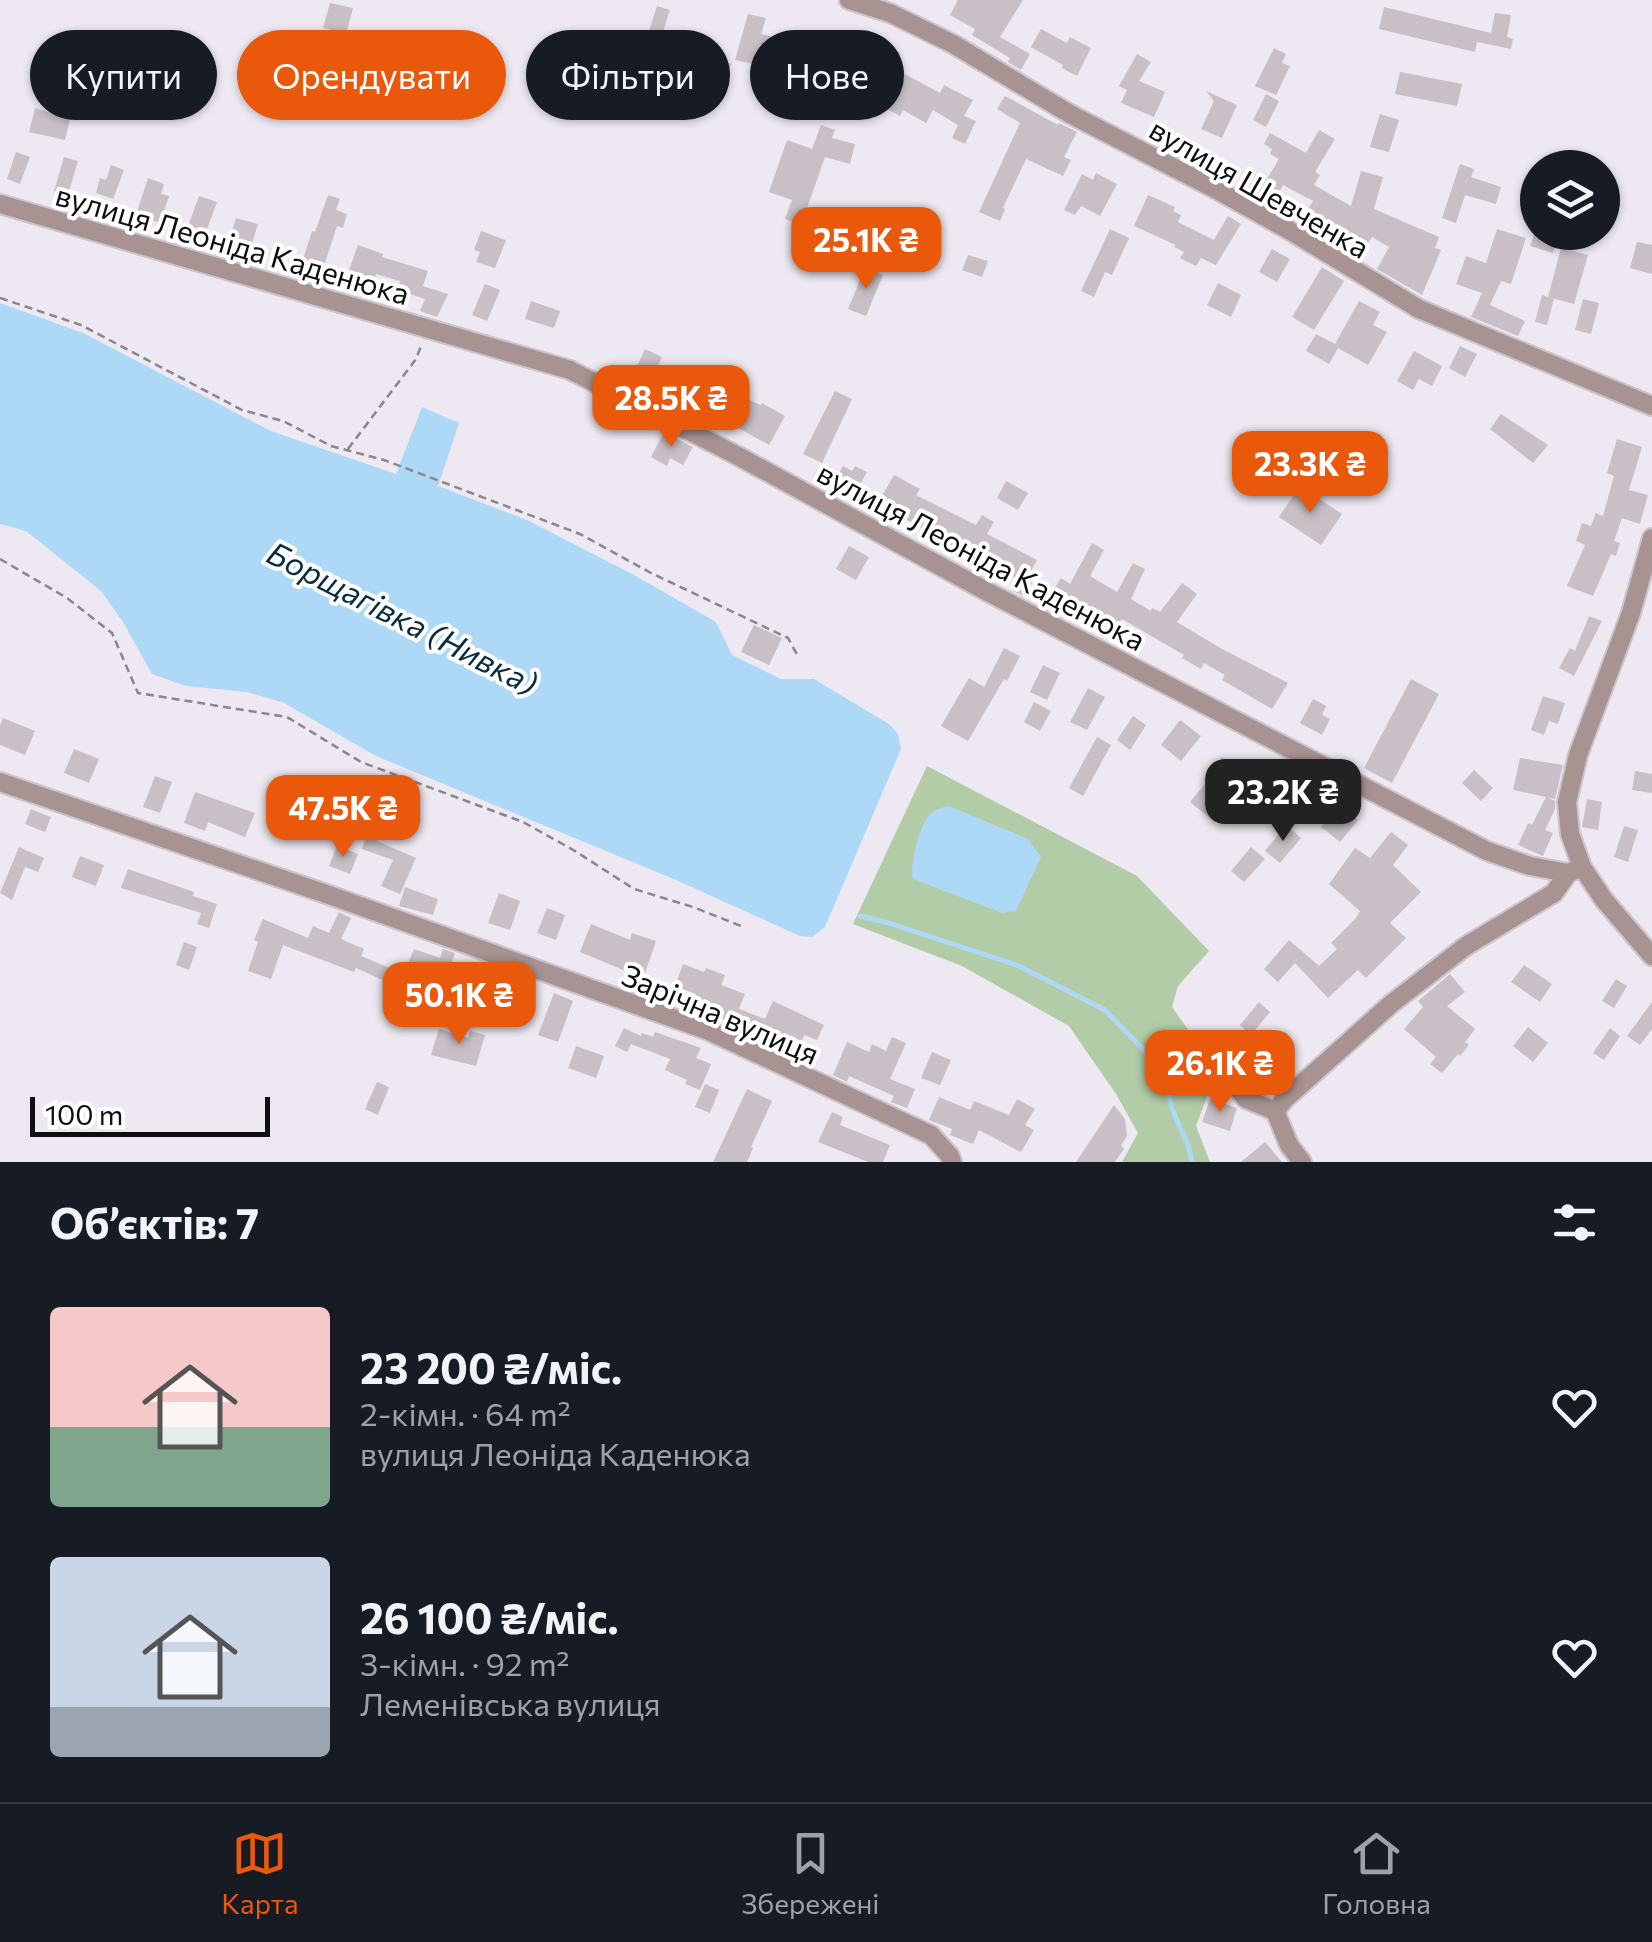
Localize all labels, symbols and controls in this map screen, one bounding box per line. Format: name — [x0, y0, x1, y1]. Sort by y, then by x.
chip: Купити — [30, 30, 217, 120]
chip: Орендувати — [237, 30, 506, 120]
chip: Фільтри — [526, 30, 730, 120]
chip: Нове — [750, 30, 904, 120]
street label: вулиця Шевченка — [1144, 109, 1376, 265]
map controls — [1520, 150, 1620, 250]
button: layers — [1520, 150, 1620, 250]
street label: вулиця Леоніда Каденюка — [52, 175, 414, 311]
pin: 25.1K ₴ — [774, 207, 958, 292]
text: 25.1K ₴ — [813, 219, 919, 259]
pin: 28.5K ₴ — [579, 365, 763, 450]
text: 28.5K ₴ — [614, 377, 728, 417]
pin: 23.3K ₴ — [1218, 431, 1402, 516]
text: 23.3K ₴ — [1254, 443, 1366, 483]
street label: вулиця Леоніда Каденюка — [812, 453, 1152, 657]
water label: Борщагівка (Нивка) — [261, 532, 545, 702]
pin: 23.2K ₴ — [1191, 759, 1375, 844]
text: 23.2K ₴ — [1227, 771, 1339, 811]
pin: 47.5K ₴ — [251, 775, 435, 860]
text: 47.5K ₴ — [288, 787, 398, 827]
street label: Зарічна вулиця — [617, 955, 825, 1071]
pin: 50.1K ₴ — [367, 962, 551, 1047]
text: 50.1K ₴ — [405, 974, 513, 1014]
pin: 26.1K ₴ — [1128, 1030, 1312, 1115]
text: 26.1K ₴ — [1167, 1042, 1273, 1082]
scale bar — [30, 1092, 270, 1136]
text: 100 m — [45, 1097, 123, 1131]
icon: filters — [1547, 1195, 1602, 1250]
text: Об’єктів: 7 — [50, 1196, 259, 1248]
text: 23 200 ₴/міс. — [360, 1341, 622, 1393]
icon: home — [130, 1347, 250, 1467]
icon: heart — [1547, 1380, 1602, 1435]
text: 2-кімн. · 64 m² — [360, 1393, 571, 1433]
text: вулиця Леоніда Каденюка — [360, 1433, 751, 1473]
text: 26 100 ₴/міс. — [360, 1591, 619, 1643]
icon: home — [130, 1597, 250, 1717]
icon: heart — [1547, 1630, 1602, 1685]
text: 3-кімн. · 92 m² — [360, 1643, 569, 1683]
text: Леменівська вулиця — [360, 1683, 661, 1723]
tab: Карта — [221, 1826, 299, 1920]
tab: Збережені — [741, 1826, 880, 1920]
tab: Головна — [1322, 1826, 1431, 1920]

